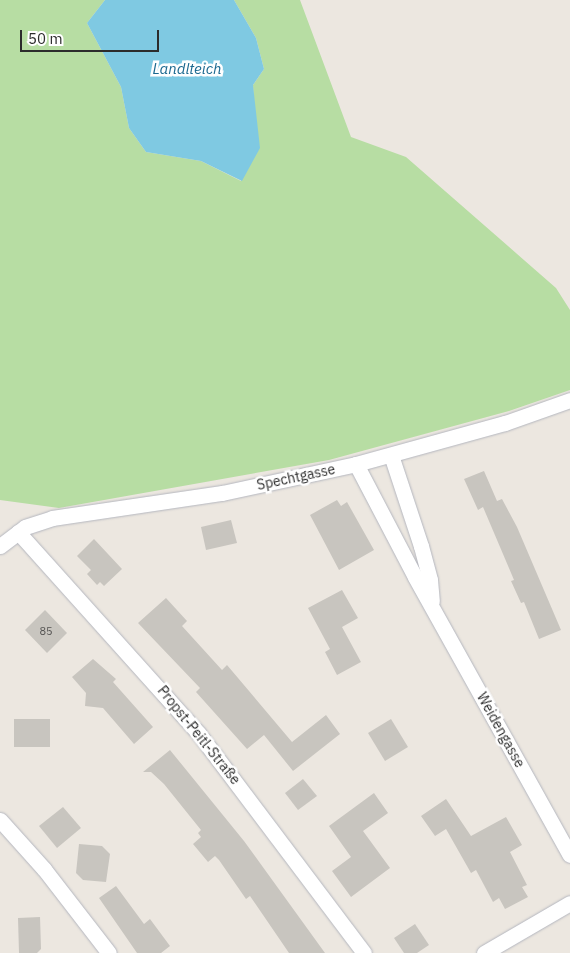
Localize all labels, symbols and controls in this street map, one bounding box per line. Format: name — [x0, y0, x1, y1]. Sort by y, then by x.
scale bar — [22, 20, 161, 52]
text: 50 m — [28, 29, 63, 48]
water label: Landlteich — [153, 60, 221, 78]
street label: Spechtgasse — [255, 460, 337, 494]
house number: 85 — [39, 624, 53, 638]
street label: Propst-Peitl-Straße — [154, 682, 244, 788]
street label: Weidengasse — [473, 690, 529, 770]

